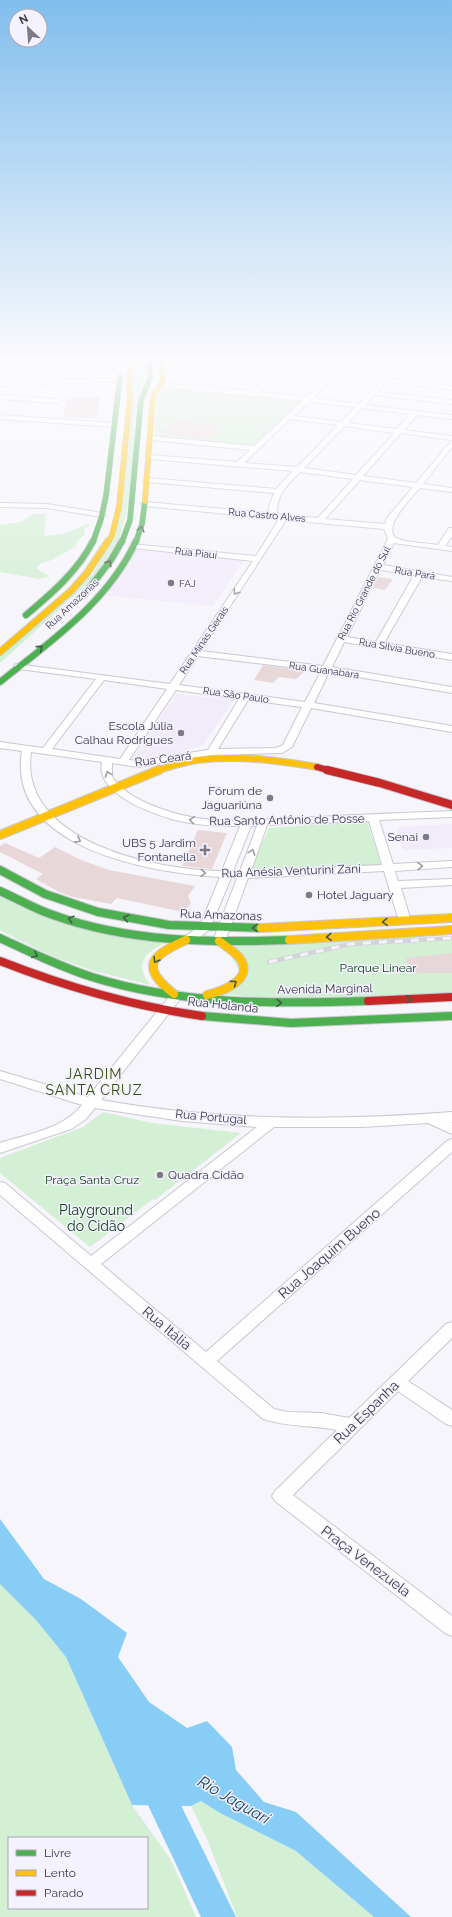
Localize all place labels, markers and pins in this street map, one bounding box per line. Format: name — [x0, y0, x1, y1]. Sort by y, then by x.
marker: FAJ — [166, 578, 176, 588]
place label: FAJ — [179, 578, 196, 589]
place label: Escola Júlia Calhau Rodrigues — [75, 719, 173, 747]
marker: Escola Júlia Calhau Rodrigues — [176, 728, 186, 738]
place label: Fórum de Jaguariúna — [201, 784, 262, 812]
marker: Fórum de Jaguariúna — [265, 793, 275, 803]
place label: Senai — [388, 830, 418, 844]
marker: Senai — [421, 832, 431, 842]
place label: UBS 5 Jardim Fontanella — [122, 836, 196, 864]
marker: UBS 5 Jardim Fontanella — [199, 844, 211, 856]
place label: Hotel Jaguary — [317, 888, 394, 902]
marker: Hotel Jaguary — [304, 890, 314, 900]
place label: Quadra Cidão — [168, 1168, 244, 1182]
marker: Quadra Cidão — [155, 1170, 165, 1180]

